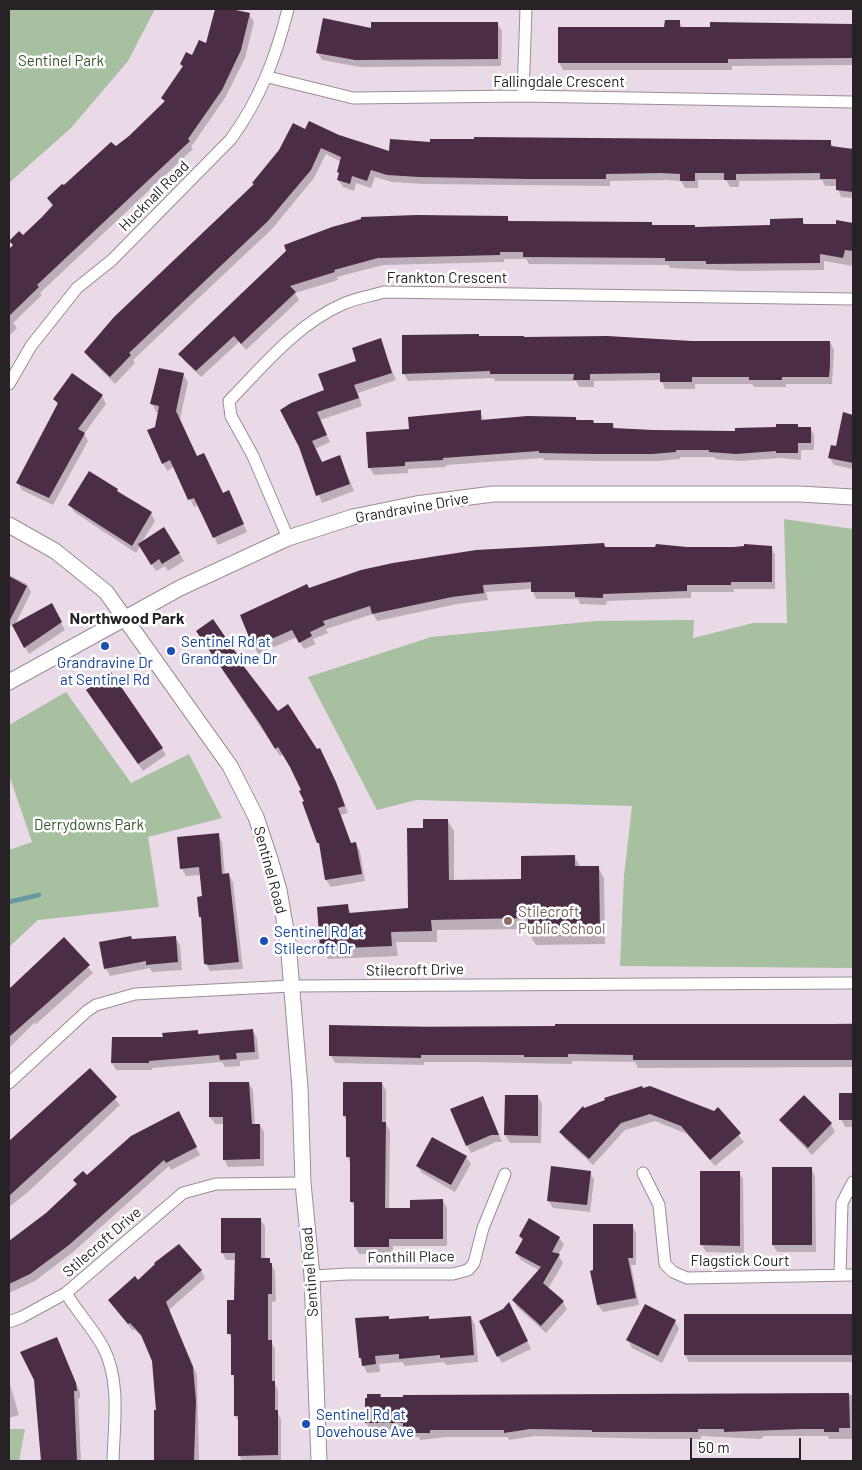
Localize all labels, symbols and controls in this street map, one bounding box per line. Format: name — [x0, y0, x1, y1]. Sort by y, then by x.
park label: Sentinel Park — [18, 52, 104, 70]
street label: Fallingdale Crescent — [493, 73, 625, 91]
street label: Hucknall Road — [115, 157, 193, 235]
street label: Frankton Crescent — [387, 269, 507, 287]
street label: Grandravine Drive — [354, 489, 470, 527]
district label: Northwood Park — [70, 609, 184, 629]
place label: Sentinel Rd at Grandravine Dr — [181, 633, 277, 668]
marker: Grandravine Dr at Sentinel Rd — [99, 640, 111, 652]
marker: Sentinel Rd at Grandravine Dr — [165, 645, 177, 657]
place label: Grandravine Dr at Sentinel Rd — [57, 654, 153, 689]
park label: Derrydowns Park — [34, 816, 144, 834]
street label: Sentinel Road — [250, 824, 290, 916]
place label: Stilecroft Public School — [518, 903, 606, 938]
marker: Stilecroft Public School — [502, 915, 514, 927]
place label: Sentinel Rd at Stilecroft Dr — [274, 923, 364, 958]
marker: Sentinel Rd at Stilecroft Dr — [258, 935, 270, 947]
street label: Stilecroft Drive — [366, 960, 464, 980]
street label: Stilecroft Drive — [59, 1203, 145, 1281]
street label: Sentinel Road — [298, 1227, 322, 1317]
street label: Fonthill Place — [367, 1247, 455, 1267]
street label: Flagstick Court — [691, 1252, 789, 1270]
place label: Sentinel Rd at Dovehouse Ave — [316, 1406, 414, 1441]
marker: Sentinel Rd at Dovehouse Ave — [300, 1418, 312, 1430]
scale bar — [692, 1428, 803, 1460]
text: 50 m — [698, 1438, 730, 1456]

